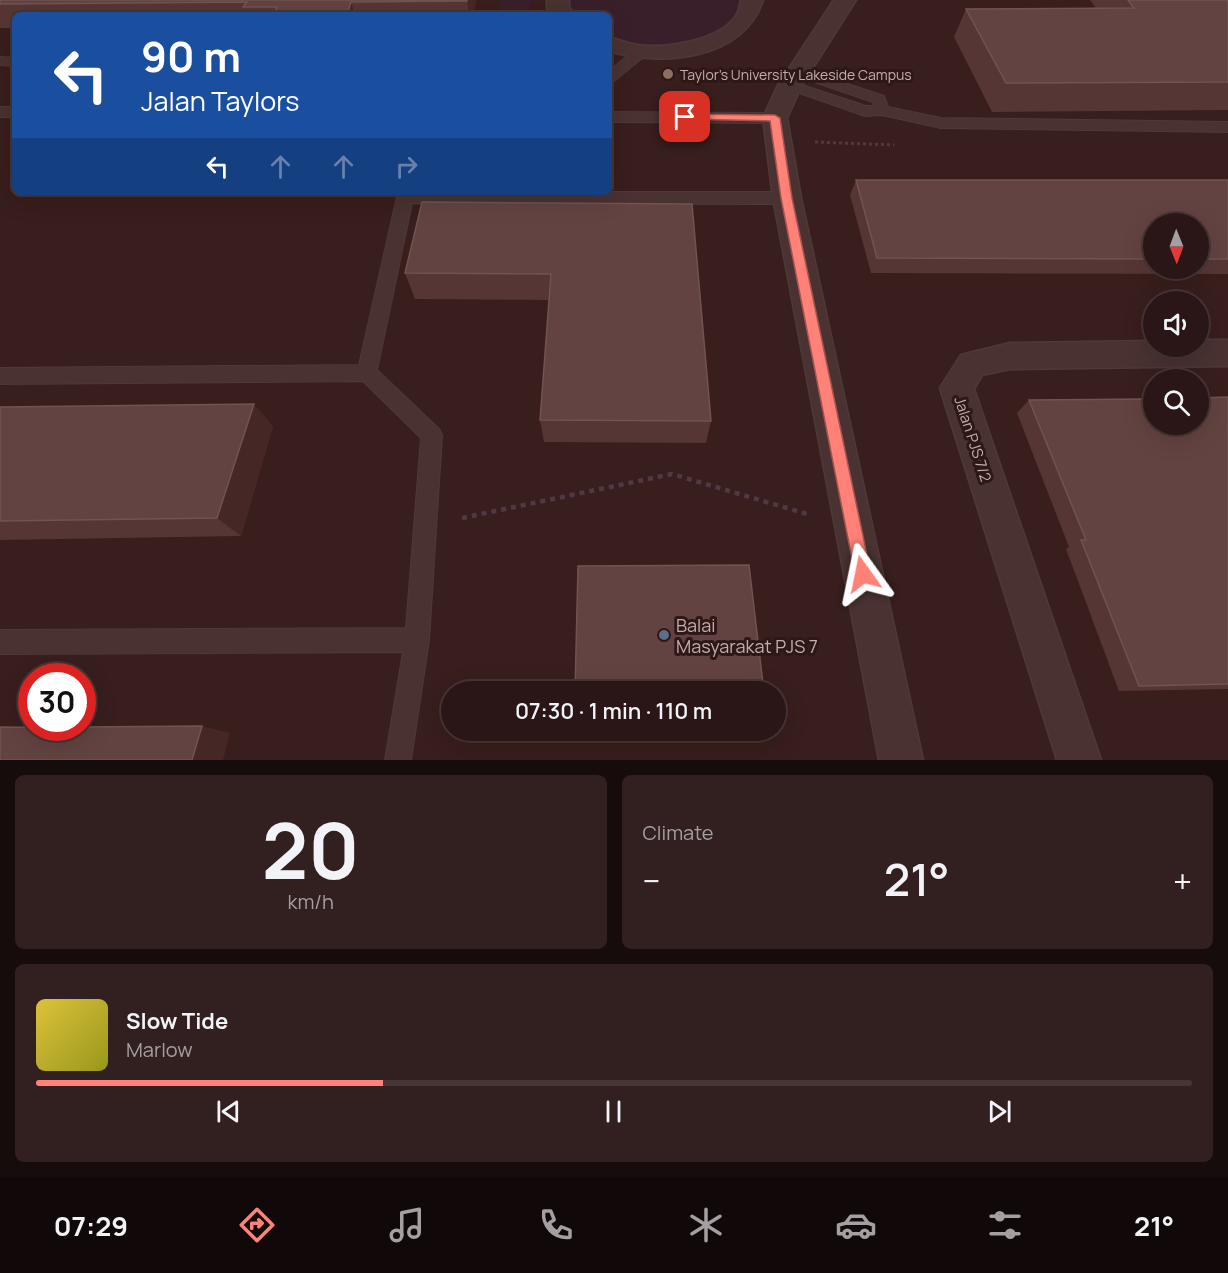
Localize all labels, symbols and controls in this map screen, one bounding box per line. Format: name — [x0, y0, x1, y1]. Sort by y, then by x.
text: 90 m — [141, 27, 241, 85]
icon: left — [42, 36, 120, 114]
place label: Taylor's University Lakeside Campus — [680, 65, 912, 84]
marker: Taylor's University Lakeside Campus — [661, 67, 675, 81]
text: Jalan Taylors — [141, 82, 300, 119]
pin — [659, 91, 710, 142]
icon: arrive — [668, 100, 701, 133]
icon: left — [201, 150, 234, 183]
icon: ahead — [264, 150, 297, 183]
icon: ahead — [327, 150, 360, 183]
icon: right — [390, 150, 423, 183]
north arrow — [1143, 213, 1209, 279]
map controls — [1143, 213, 1209, 435]
button: sound — [1143, 291, 1209, 357]
button: search — [1143, 369, 1209, 435]
street label: Jalan PJS 7/2 — [949, 393, 997, 485]
position arrow — [831, 542, 895, 606]
place label: Balai Masyarakat PJS 7 — [676, 613, 818, 658]
marker: Balai Masyarakat PJS 7 — [657, 628, 671, 642]
speed limit sign: 30 — [18, 663, 96, 741]
text: 07:30 · 1 min · 110 m — [515, 696, 712, 726]
text: 20 — [262, 796, 360, 902]
text: Climate — [643, 819, 714, 846]
text: 21° — [884, 848, 949, 910]
text: − — [643, 858, 660, 903]
text: + — [1173, 858, 1192, 903]
text: km/h — [287, 888, 334, 915]
text: Slow Tide — [126, 1006, 228, 1036]
text: Marlow — [126, 1036, 193, 1063]
icon: previous — [212, 1095, 245, 1128]
icon: pause — [597, 1095, 630, 1128]
icon: next — [983, 1095, 1016, 1128]
icon: directions — [236, 1204, 278, 1246]
icon: music — [386, 1204, 428, 1246]
icon: phone — [535, 1204, 577, 1246]
icon: climate — [685, 1204, 727, 1246]
icon: car — [835, 1204, 877, 1246]
icon: filters — [984, 1204, 1026, 1246]
text: 07:29 — [54, 1207, 128, 1244]
text: 21° — [1134, 1207, 1174, 1244]

